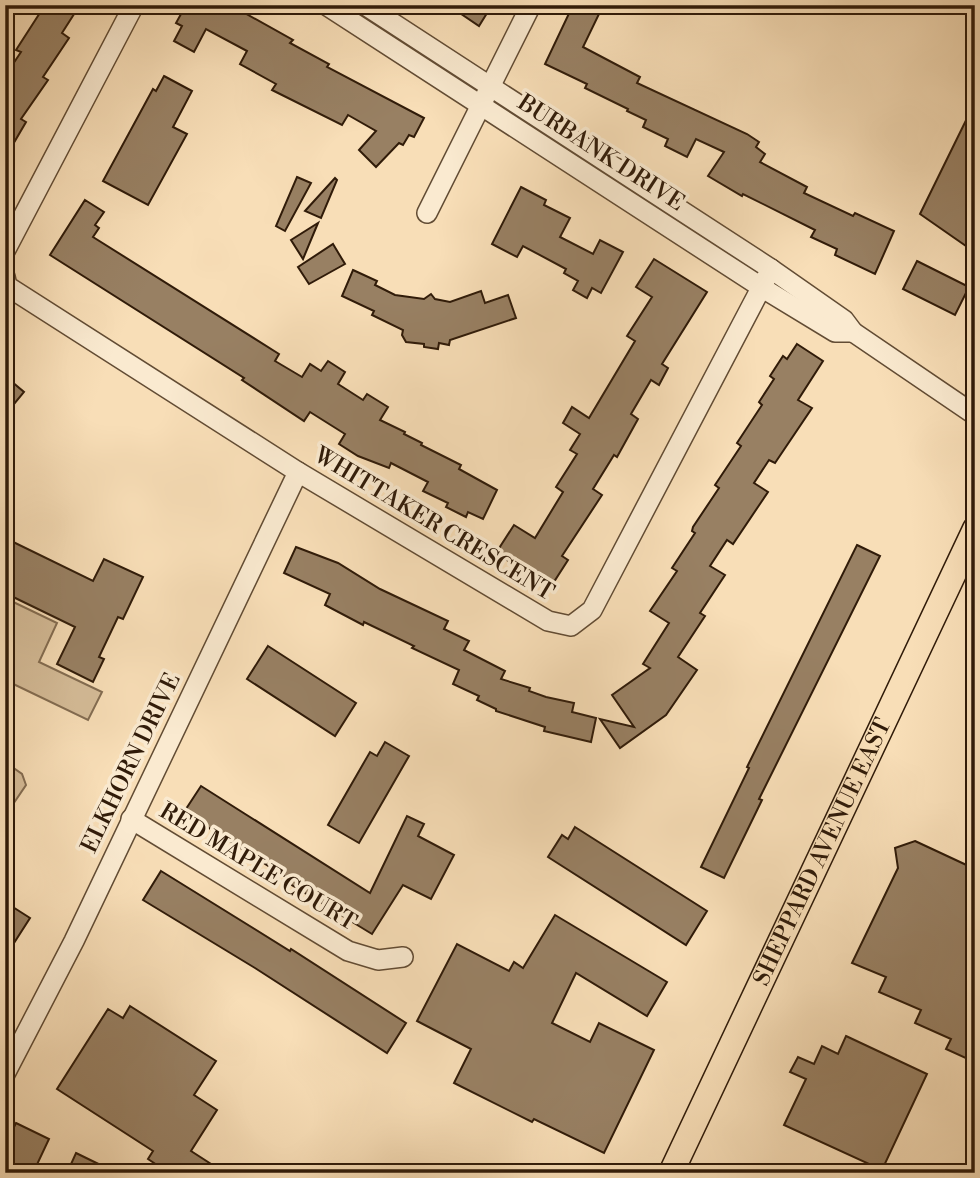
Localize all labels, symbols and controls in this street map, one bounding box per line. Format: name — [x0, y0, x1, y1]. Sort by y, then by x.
street label: BURBANK DRIVE — [512, 88, 690, 217]
street label: WHITTAKER CRESCENT — [308, 441, 559, 607]
street label: ELKHORN DRIVE — [75, 668, 187, 858]
street label: SHEPPARD AVENUE EAST — [747, 714, 898, 990]
street label: RED MAPLE COURT — [154, 797, 362, 937]

